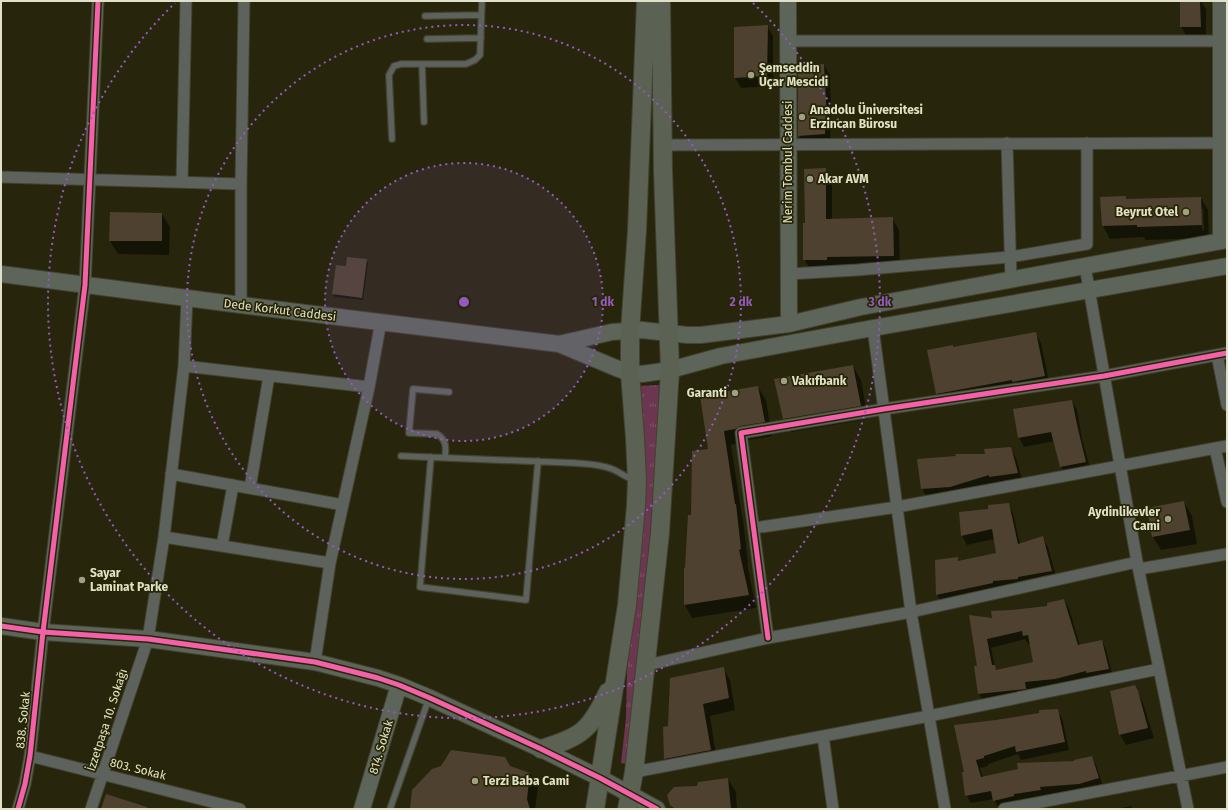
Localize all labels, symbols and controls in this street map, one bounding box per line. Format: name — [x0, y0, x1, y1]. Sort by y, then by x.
place label: Şemseddin Uçar Mescidi — [759, 61, 828, 90]
marker: Şemseddin Uçar Mescidi — [746, 70, 756, 80]
street label: Nerim Tombul Caddesi — [781, 101, 795, 223]
place label: Anadolu Üniversitesi Erzincan Bürosu — [809, 101, 923, 131]
marker: Anadolu Üniversitesi Erzincan Bürosu — [797, 112, 807, 122]
place label: Akar AVM — [817, 172, 869, 186]
marker: Akar AVM — [805, 174, 815, 184]
place label: Beyrut Otel — [1116, 205, 1178, 219]
marker: Beyrut Otel — [1181, 207, 1191, 217]
centre of rings — [457, 295, 471, 309]
text: 1 dk — [592, 295, 614, 309]
text: 2 dk — [730, 295, 753, 309]
text: 3 dk — [868, 295, 892, 309]
street label: Dede Korkut Caddesi — [223, 296, 337, 324]
place label: Vakıfbank — [791, 374, 847, 388]
marker: Vakıfbank — [779, 376, 789, 386]
place label: Garanti — [687, 386, 727, 400]
marker: Garanti — [730, 388, 740, 398]
place label: Aydinlikevler Cami — [1087, 505, 1160, 533]
marker: Aydinlikevler Cami — [1163, 514, 1173, 524]
place label: Sayar Laminat Parke — [90, 566, 169, 594]
marker: Sayar Laminat Parke — [77, 575, 87, 585]
street label: İzzetpaşa 10. Sokağı — [83, 667, 130, 773]
street label: 838. Sokak — [13, 690, 33, 749]
street label: 814. Sokak — [366, 717, 396, 776]
street label: 803. Sokak — [108, 755, 168, 783]
place label: Terzi Baba Cami — [483, 774, 569, 788]
marker: Terzi Baba Cami — [470, 776, 480, 786]

